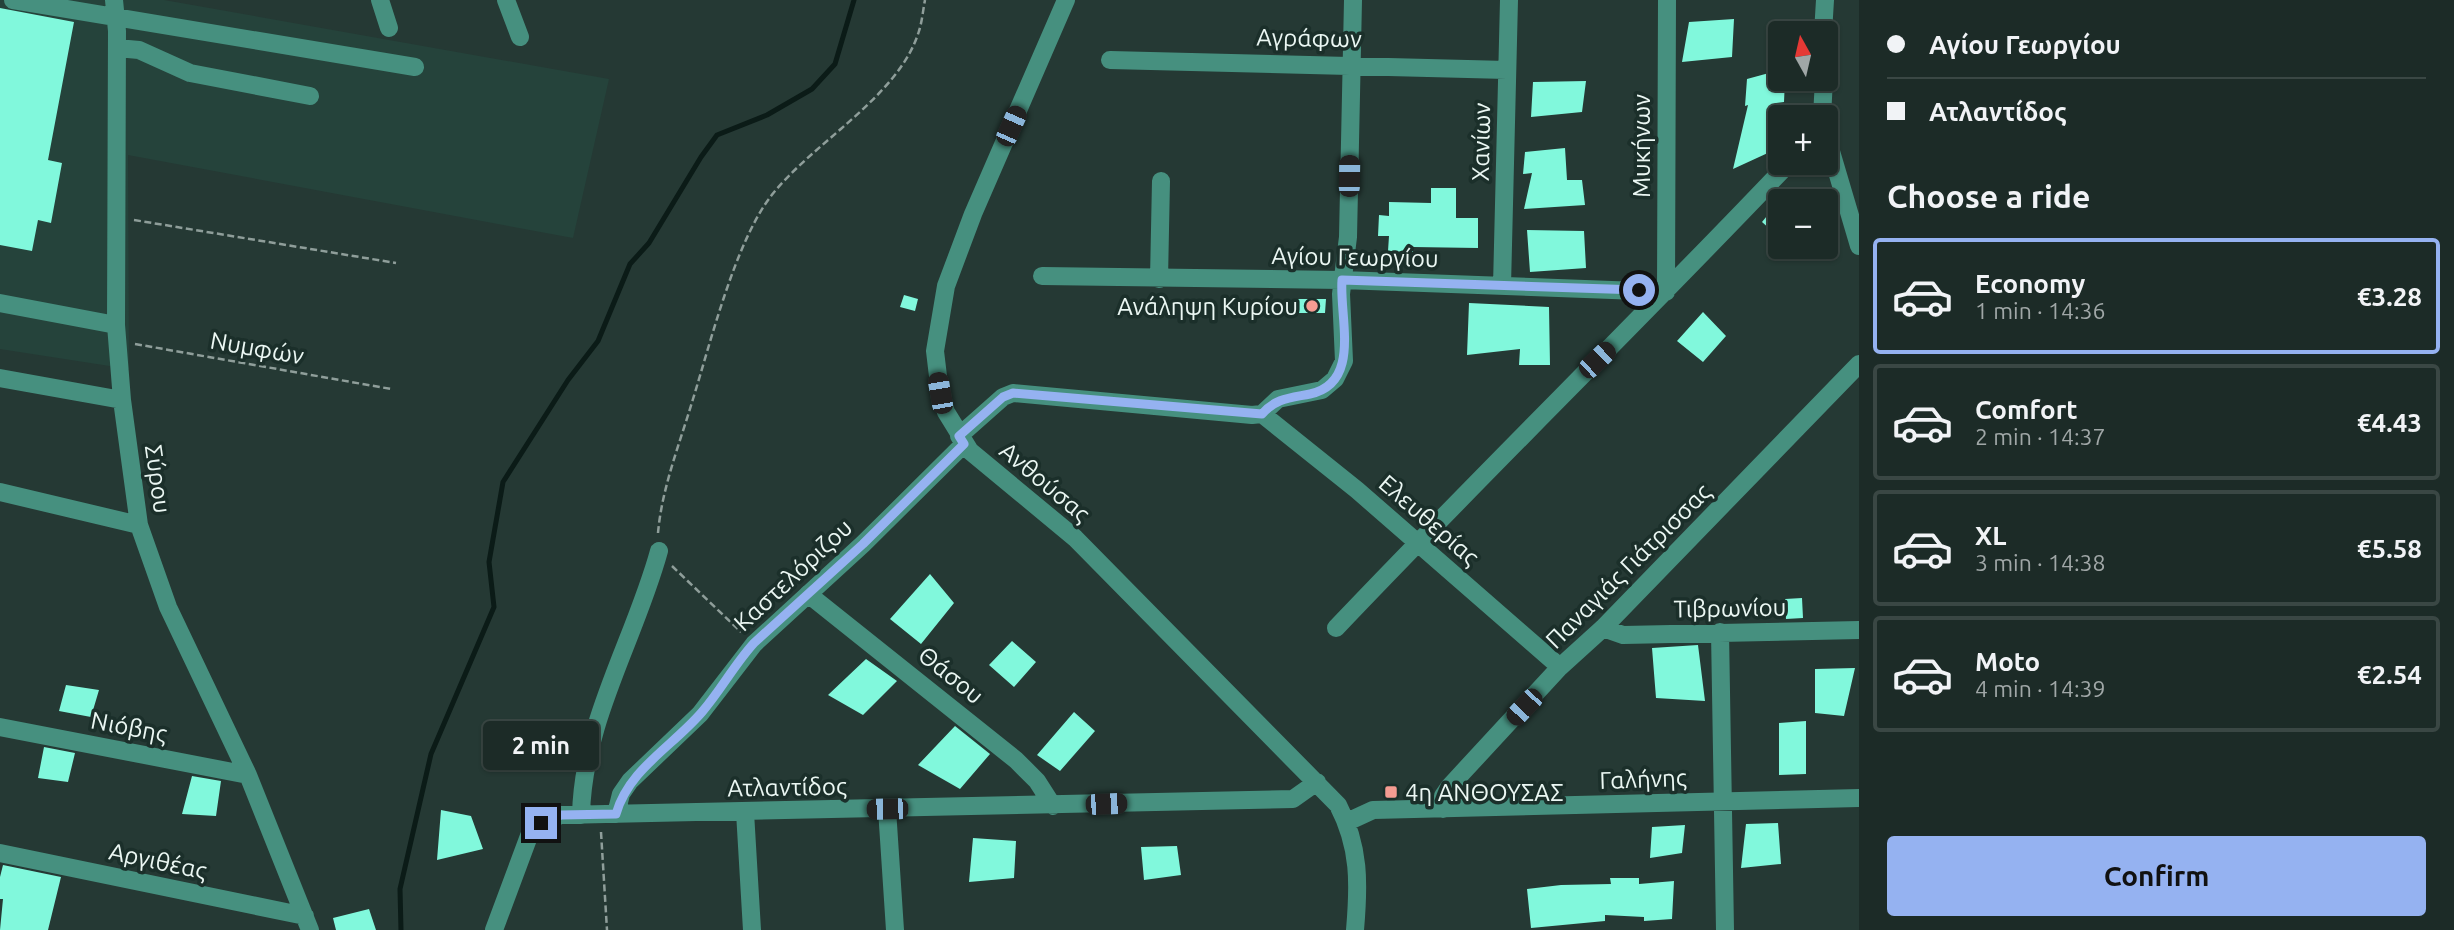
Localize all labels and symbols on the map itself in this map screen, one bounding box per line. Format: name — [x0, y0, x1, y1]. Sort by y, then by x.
north arrow — [1768, 21, 1838, 91]
street label: Αγράφων — [1256, 24, 1362, 52]
street label: Μυκήνων — [1628, 94, 1655, 198]
street label: Χανίων — [1467, 102, 1495, 181]
car — [993, 103, 1030, 149]
car — [1339, 155, 1360, 197]
street label: Αγίου Γεωργίου — [1271, 242, 1439, 272]
route start — [1623, 274, 1655, 306]
place label: Ανάληψη Κυρίου — [1117, 293, 1298, 320]
marker: Ανάληψη Κυρίου — [1304, 298, 1320, 314]
street label: Νυμφών — [208, 327, 306, 370]
car — [1575, 338, 1620, 382]
car — [927, 370, 954, 416]
street label: Ανθούσας — [995, 437, 1095, 527]
street label: Σύρου — [140, 443, 176, 515]
street label: Ελευθερίας — [1374, 469, 1484, 571]
street label: Παναγιάς Γιάτρισσας — [1540, 478, 1716, 654]
street label: Καστελόριζου — [729, 514, 857, 636]
street label: Τιβρωνίου — [1673, 594, 1787, 622]
street label: Θάσου — [913, 641, 989, 709]
car — [1502, 684, 1547, 730]
street label: Νιόβης — [89, 706, 169, 748]
callout: 2 min — [483, 722, 599, 770]
street label: Γαλήνης — [1599, 764, 1687, 794]
street label: Ατλαντίδος — [727, 772, 847, 802]
place label: 4η ΑΝΘΟΥΣΑΣ — [1405, 779, 1564, 806]
marker: 4η ΑΝΘΟΥΣΑΣ — [1383, 784, 1399, 800]
car — [1085, 793, 1128, 815]
car — [866, 798, 909, 820]
route end — [525, 807, 557, 839]
street label: Αργιθέας — [107, 837, 209, 885]

